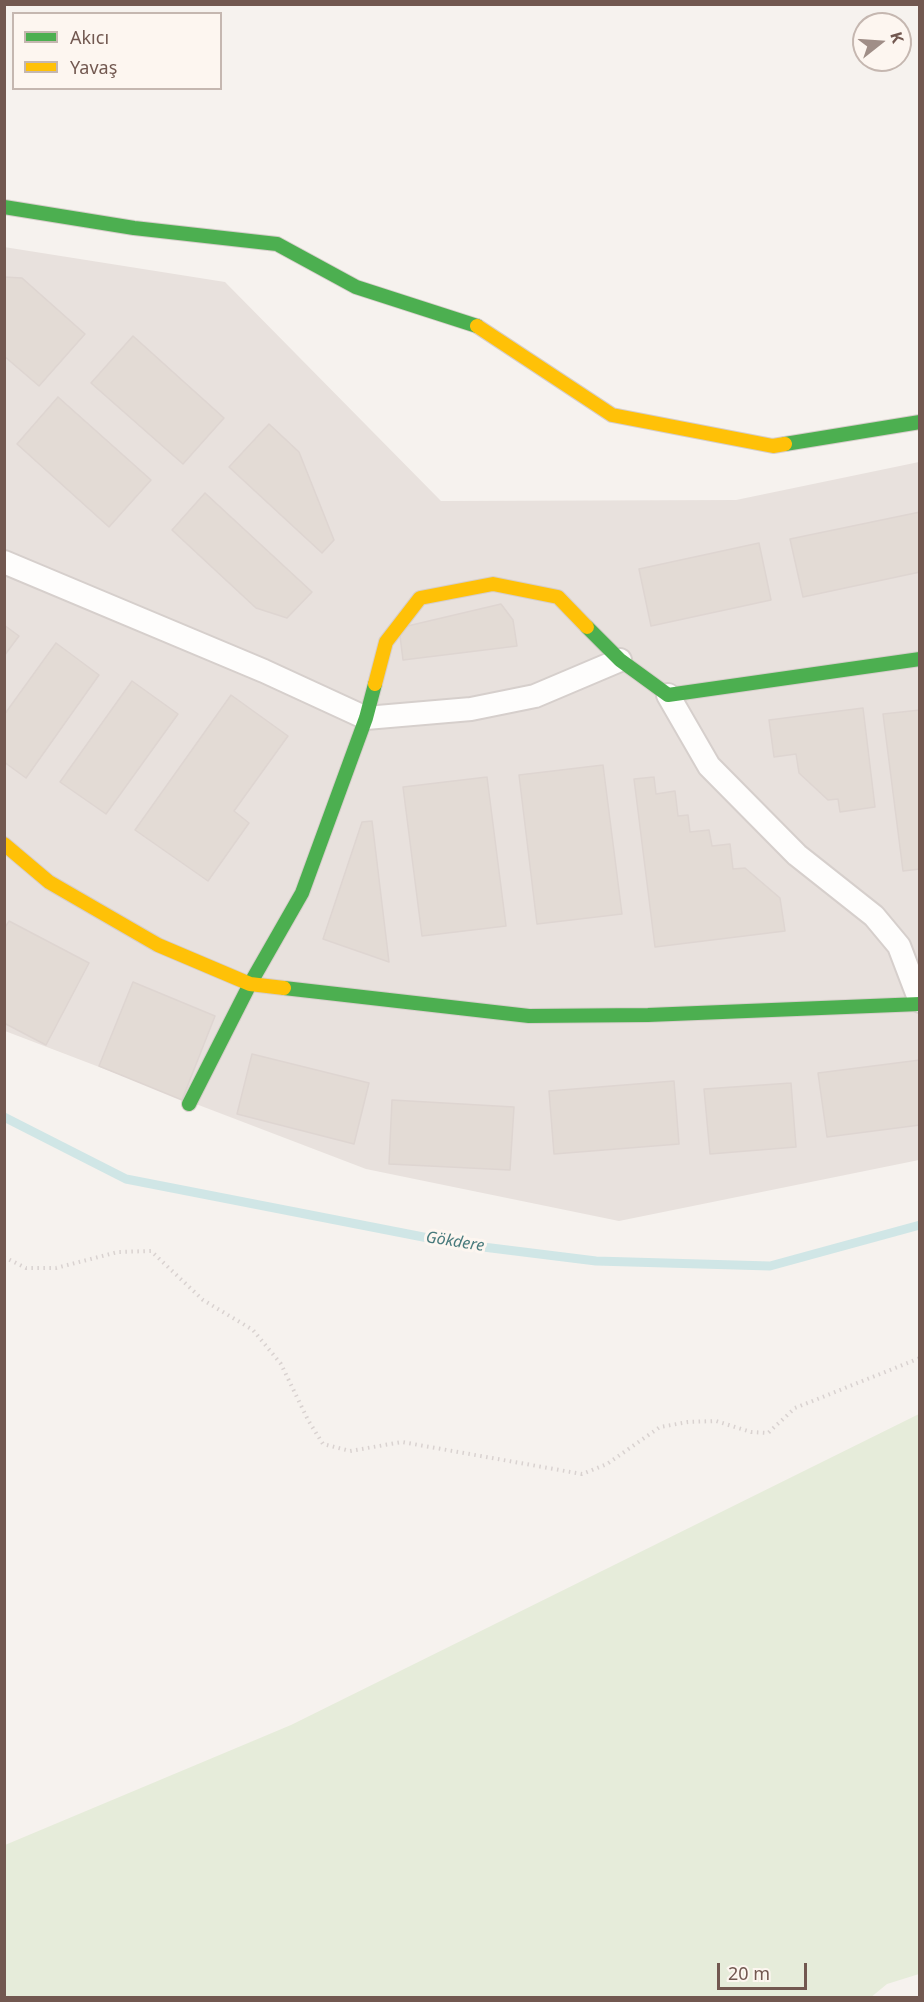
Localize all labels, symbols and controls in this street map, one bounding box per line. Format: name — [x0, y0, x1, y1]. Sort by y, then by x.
legend — [12, 12, 222, 90]
north arrow — [852, 12, 912, 72]
text: Akıcı — [70, 25, 109, 49]
text: K — [885, 29, 909, 46]
text: Yavaş — [70, 55, 117, 79]
water label: Gökdere — [424, 1228, 486, 1256]
scale bar — [720, 1951, 810, 1989]
text: 20 m — [728, 1961, 770, 1985]

